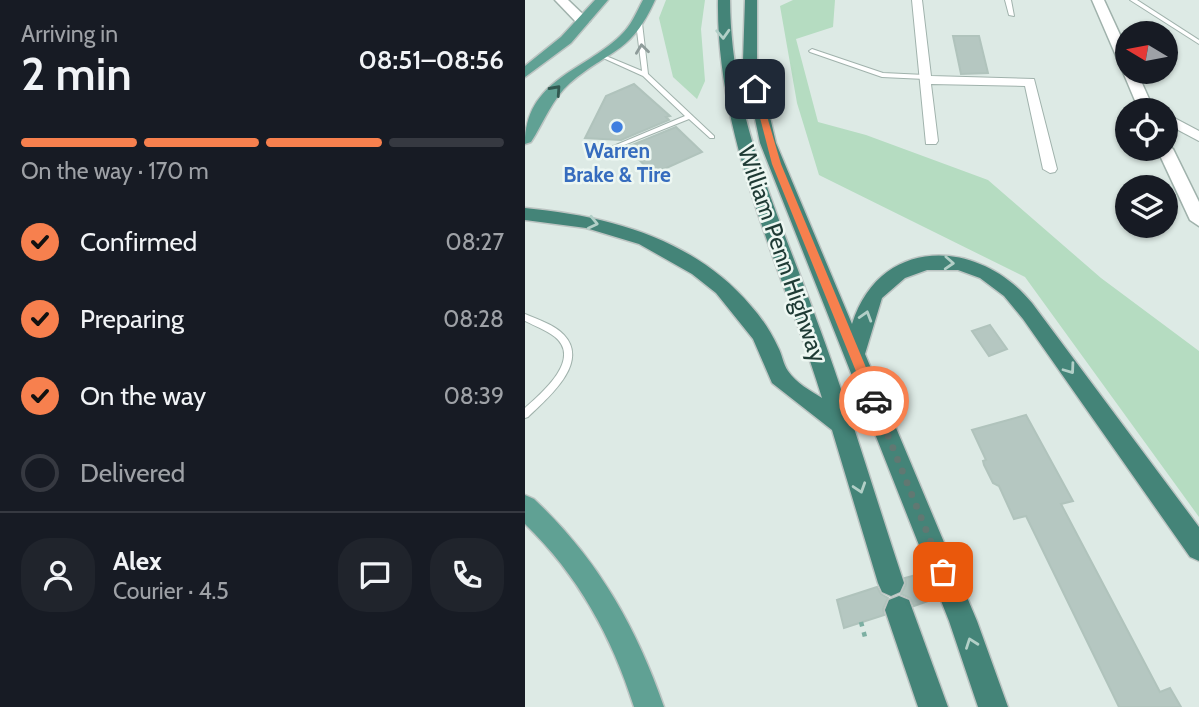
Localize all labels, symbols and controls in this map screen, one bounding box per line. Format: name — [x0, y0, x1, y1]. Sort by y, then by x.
text: Arriving in — [21, 20, 118, 48]
north arrow — [1115, 21, 1178, 84]
map controls — [1115, 21, 1178, 238]
one-way arrow — [716, 29, 731, 40]
one-way arrow — [635, 43, 650, 55]
text: 08:51–08:56 — [359, 44, 504, 76]
text: 2 min — [21, 46, 132, 102]
pin — [725, 59, 785, 119]
icon: home — [736, 70, 774, 108]
one-way arrow — [548, 85, 561, 98]
button: locate — [1115, 98, 1178, 161]
marker: Warren Brake & Tire — [609, 119, 625, 135]
place label: Warren Brake & Tire — [563, 138, 671, 187]
street label: William Penn Highway — [732, 142, 833, 366]
text: On the way · 170 m — [21, 157, 209, 185]
button: layers — [1115, 175, 1178, 238]
one-way arrow — [586, 215, 598, 230]
icon: check — [21, 223, 59, 261]
text: Confirmed — [80, 226, 197, 258]
text: 08:27 — [446, 228, 504, 256]
one-way arrow — [943, 255, 954, 270]
icon: check — [21, 300, 59, 338]
text: Preparing — [80, 303, 184, 335]
text: 08:28 — [443, 305, 504, 333]
one-way arrow — [858, 310, 872, 323]
one-way arrow — [1062, 361, 1074, 374]
courier — [839, 366, 909, 436]
icon: check — [21, 377, 59, 415]
text: On the way — [80, 380, 206, 412]
text: 08:39 — [444, 382, 504, 410]
icon: car — [855, 382, 893, 420]
text: Delivered — [80, 457, 185, 489]
one-way arrow — [852, 481, 866, 494]
button: person — [21, 538, 95, 612]
button: chat — [338, 538, 412, 612]
button: phone — [430, 538, 504, 612]
pin — [913, 542, 973, 602]
text: Alex — [113, 545, 162, 577]
icon: bag — [924, 553, 962, 591]
text: Courier · 4.5 — [113, 577, 229, 605]
one-way arrow — [965, 637, 979, 649]

